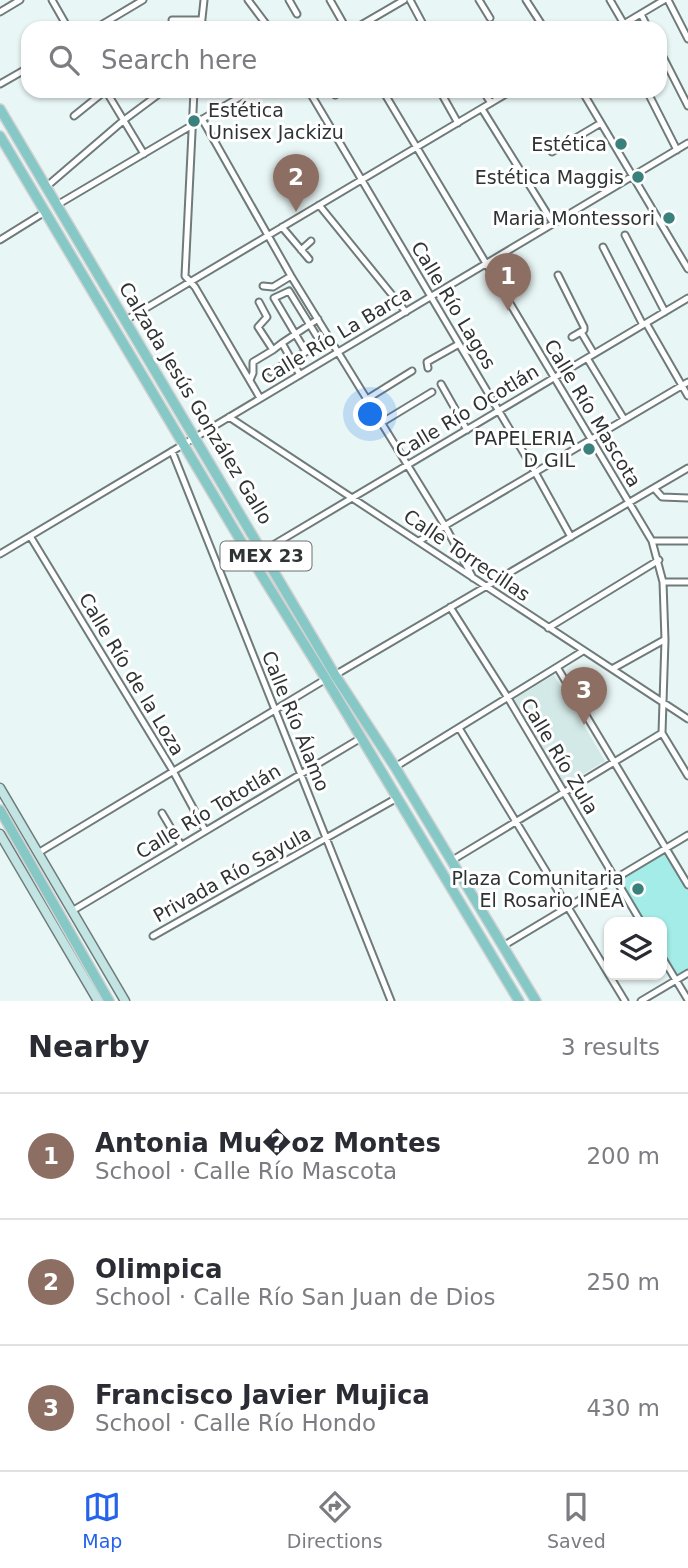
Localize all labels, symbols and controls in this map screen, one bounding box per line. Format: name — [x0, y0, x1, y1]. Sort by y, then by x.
search box — [21, 21, 667, 98]
icon: search — [45, 41, 83, 79]
text: Search here — [101, 45, 257, 75]
place label: Estética Unisex Jackizu — [208, 99, 344, 143]
marker: Estética Unisex Jackizu — [186, 113, 202, 129]
place label: Estética — [531, 133, 607, 155]
marker: Estética — [613, 136, 629, 152]
pin: 2 — [273, 154, 319, 212]
place label: Estética Maggis — [475, 166, 624, 188]
marker: Estética Maggis — [630, 169, 646, 185]
place label: Maria Montessori — [492, 207, 655, 229]
marker: Maria Montessori — [661, 210, 677, 226]
street label: Calle Río Lagos — [407, 237, 501, 373]
pin: 1 — [485, 253, 531, 311]
street label: Calzada Jesús González Gallo — [115, 278, 277, 528]
street label: Calle Río La Barca — [257, 281, 415, 389]
street label: Calle Río Mascota — [540, 335, 646, 491]
street label: Calle Río Ocotlán — [392, 360, 542, 462]
your location — [353, 397, 387, 431]
place label: PAPELERIA D GIL — [474, 427, 575, 471]
marker: PAPELERIA D GIL — [581, 441, 597, 457]
street label: Calle Torrecillas — [400, 505, 534, 605]
road number: MEX 23 — [220, 542, 312, 570]
street label: Calle Río de la Loza — [75, 589, 189, 759]
street label: Calle Río Álamo — [258, 648, 334, 794]
pin: 3 — [561, 667, 607, 725]
street label: Calle Río Zula — [517, 694, 603, 818]
street label: Calle Río Tototlán — [132, 759, 284, 863]
street label: Privada Río Sayula — [149, 821, 315, 927]
place label: Plaza Comunitaria El Rosario INEA — [451, 867, 624, 911]
marker: Plaza Comunitaria El Rosario INEA — [630, 881, 646, 897]
map controls — [604, 917, 667, 980]
button: layers — [604, 917, 667, 980]
text: Nearby — [28, 1029, 150, 1064]
text: 3 results — [561, 1034, 660, 1060]
text: Antonia Mu�oz Montes — [95, 1128, 441, 1158]
text: 1 — [43, 1143, 59, 1169]
text: 200 m — [586, 1143, 660, 1169]
text: School · Calle Río Mascota — [95, 1158, 397, 1184]
text: Olimpica — [95, 1254, 223, 1284]
text: 2 — [43, 1269, 59, 1295]
text: 250 m — [586, 1269, 660, 1295]
text: School · Calle Río San Juan de Dios — [95, 1284, 496, 1310]
text: Francisco Javier Mujica — [95, 1380, 430, 1410]
text: 3 — [43, 1395, 59, 1421]
text: 430 m — [586, 1395, 660, 1421]
text: School · Calle Río Hondo — [95, 1410, 376, 1436]
tab: Map — [82, 1488, 122, 1552]
tab: Directions — [287, 1488, 383, 1552]
tab: Saved — [547, 1488, 606, 1552]

